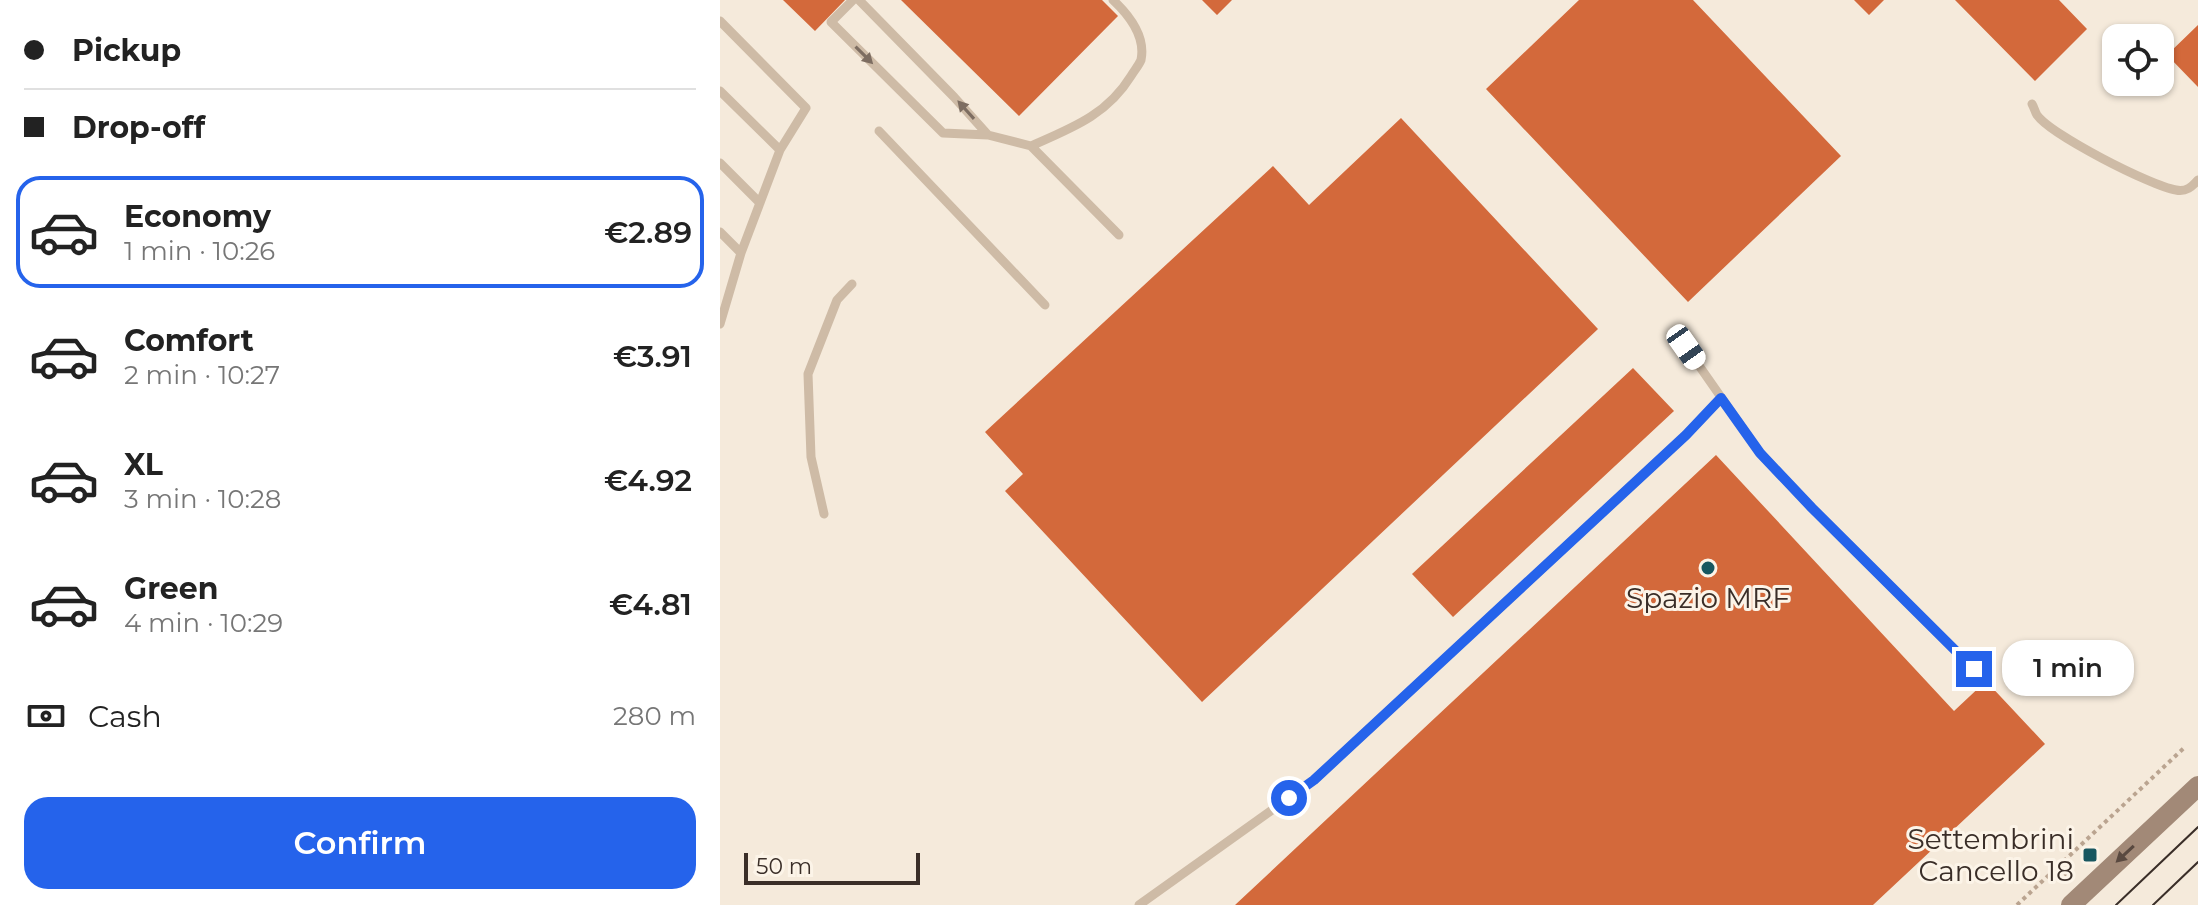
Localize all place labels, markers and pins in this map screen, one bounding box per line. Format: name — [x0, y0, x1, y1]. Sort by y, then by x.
marker: Spazio MRF — [1699, 559, 1717, 577]
place label: Spazio MRF — [1626, 581, 1790, 615]
place label: Settembrini Cancello 18 — [1907, 822, 2074, 888]
marker: Settembrini Cancello 18 — [2081, 846, 2099, 864]

